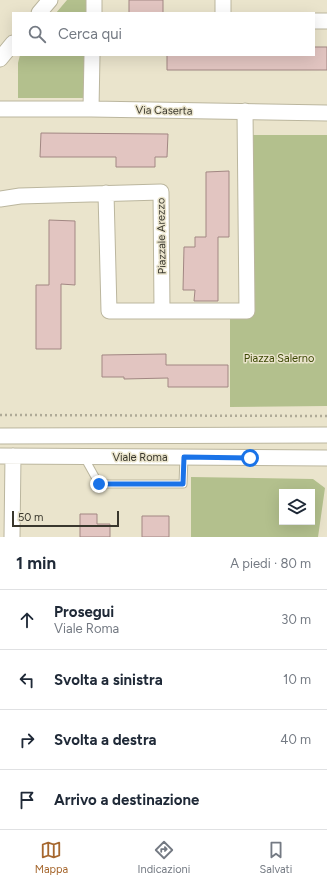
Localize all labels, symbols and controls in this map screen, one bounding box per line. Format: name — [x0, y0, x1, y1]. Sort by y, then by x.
search box — [12, 12, 315, 56]
icon: search — [26, 23, 48, 45]
text: Cerca qui — [58, 25, 122, 43]
street label: Via Caserta — [136, 104, 192, 117]
street label: Piazzale Arezzo — [154, 198, 169, 274]
park label: Piazza Salerno — [244, 352, 314, 365]
route start — [241, 449, 259, 467]
street label: Viale Roma — [112, 451, 168, 464]
route end — [90, 475, 108, 493]
map controls — [279, 489, 315, 525]
button: layers — [279, 489, 315, 525]
scale bar — [12, 509, 119, 528]
text: 50 m — [18, 511, 43, 524]
text: 1 min — [16, 553, 56, 573]
text: A piedi · 80 m — [230, 556, 311, 571]
text: Prosegui — [54, 603, 114, 621]
icon: ahead — [16, 609, 38, 631]
text: 30 m — [281, 612, 311, 627]
text: Viale Roma — [54, 621, 119, 636]
icon: left — [16, 669, 38, 691]
text: Svolta a sinistra — [54, 671, 163, 689]
text: 10 m — [283, 672, 311, 687]
icon: right — [16, 729, 38, 751]
text: Svolta a destra — [54, 731, 157, 749]
text: 40 m — [280, 732, 311, 747]
icon: arrive — [16, 789, 38, 811]
text: Arrivo a destinazione — [54, 791, 199, 809]
tab: Mappa — [35, 839, 68, 876]
tab: Indicazioni — [138, 839, 190, 876]
tab: Salvati — [260, 839, 292, 876]

